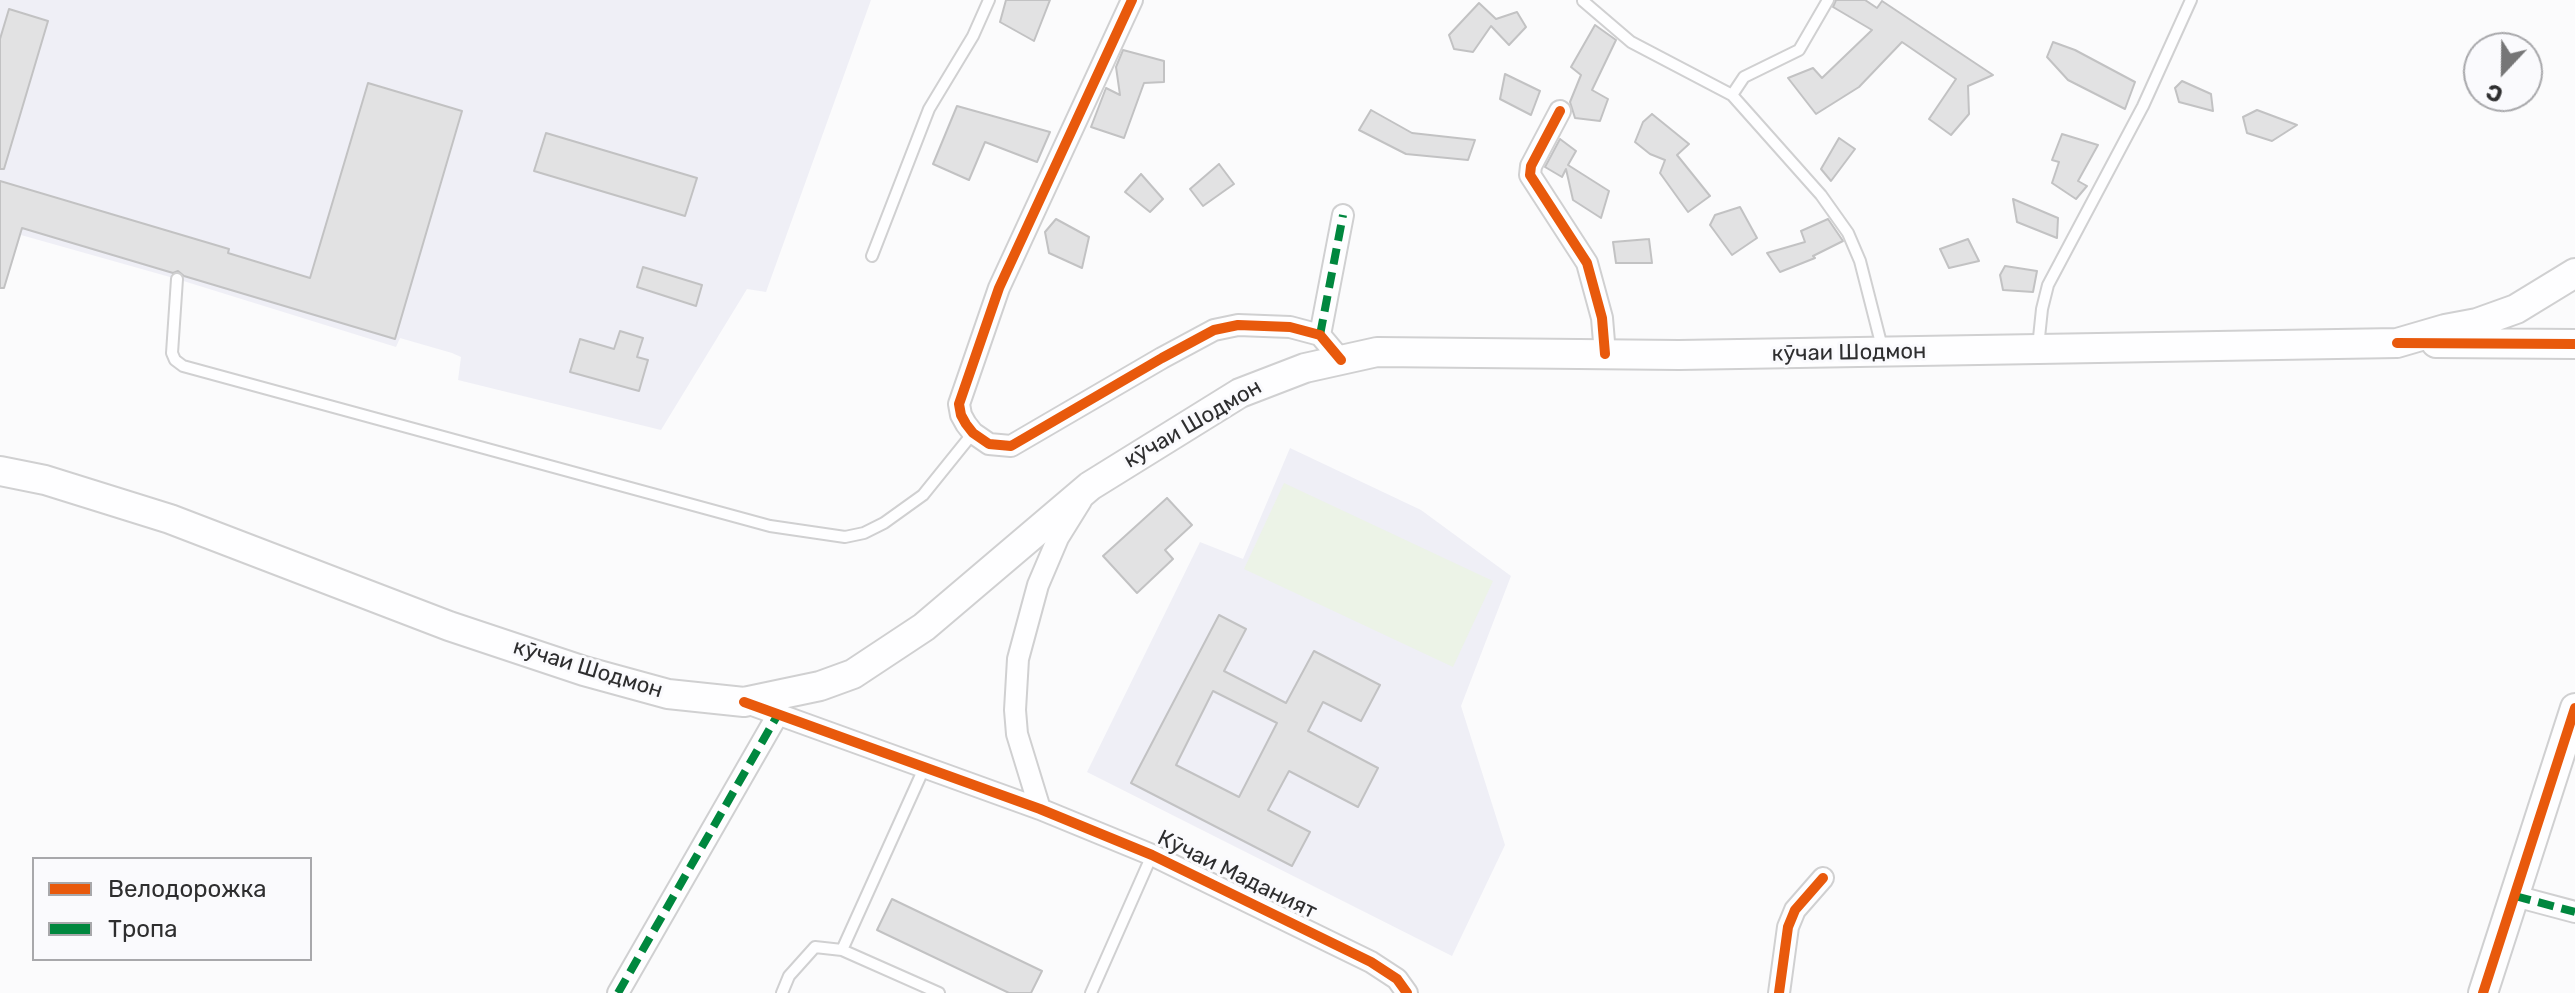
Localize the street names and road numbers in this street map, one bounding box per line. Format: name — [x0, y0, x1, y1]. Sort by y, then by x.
street label: кӯчаи Шодмон — [1771, 338, 1927, 368]
street label: кӯчаи Шодмон — [1119, 374, 1267, 474]
street label: кӯчаи Шодмон — [510, 634, 666, 704]
street label: Кӯчаи Маданият — [1153, 825, 1321, 925]

